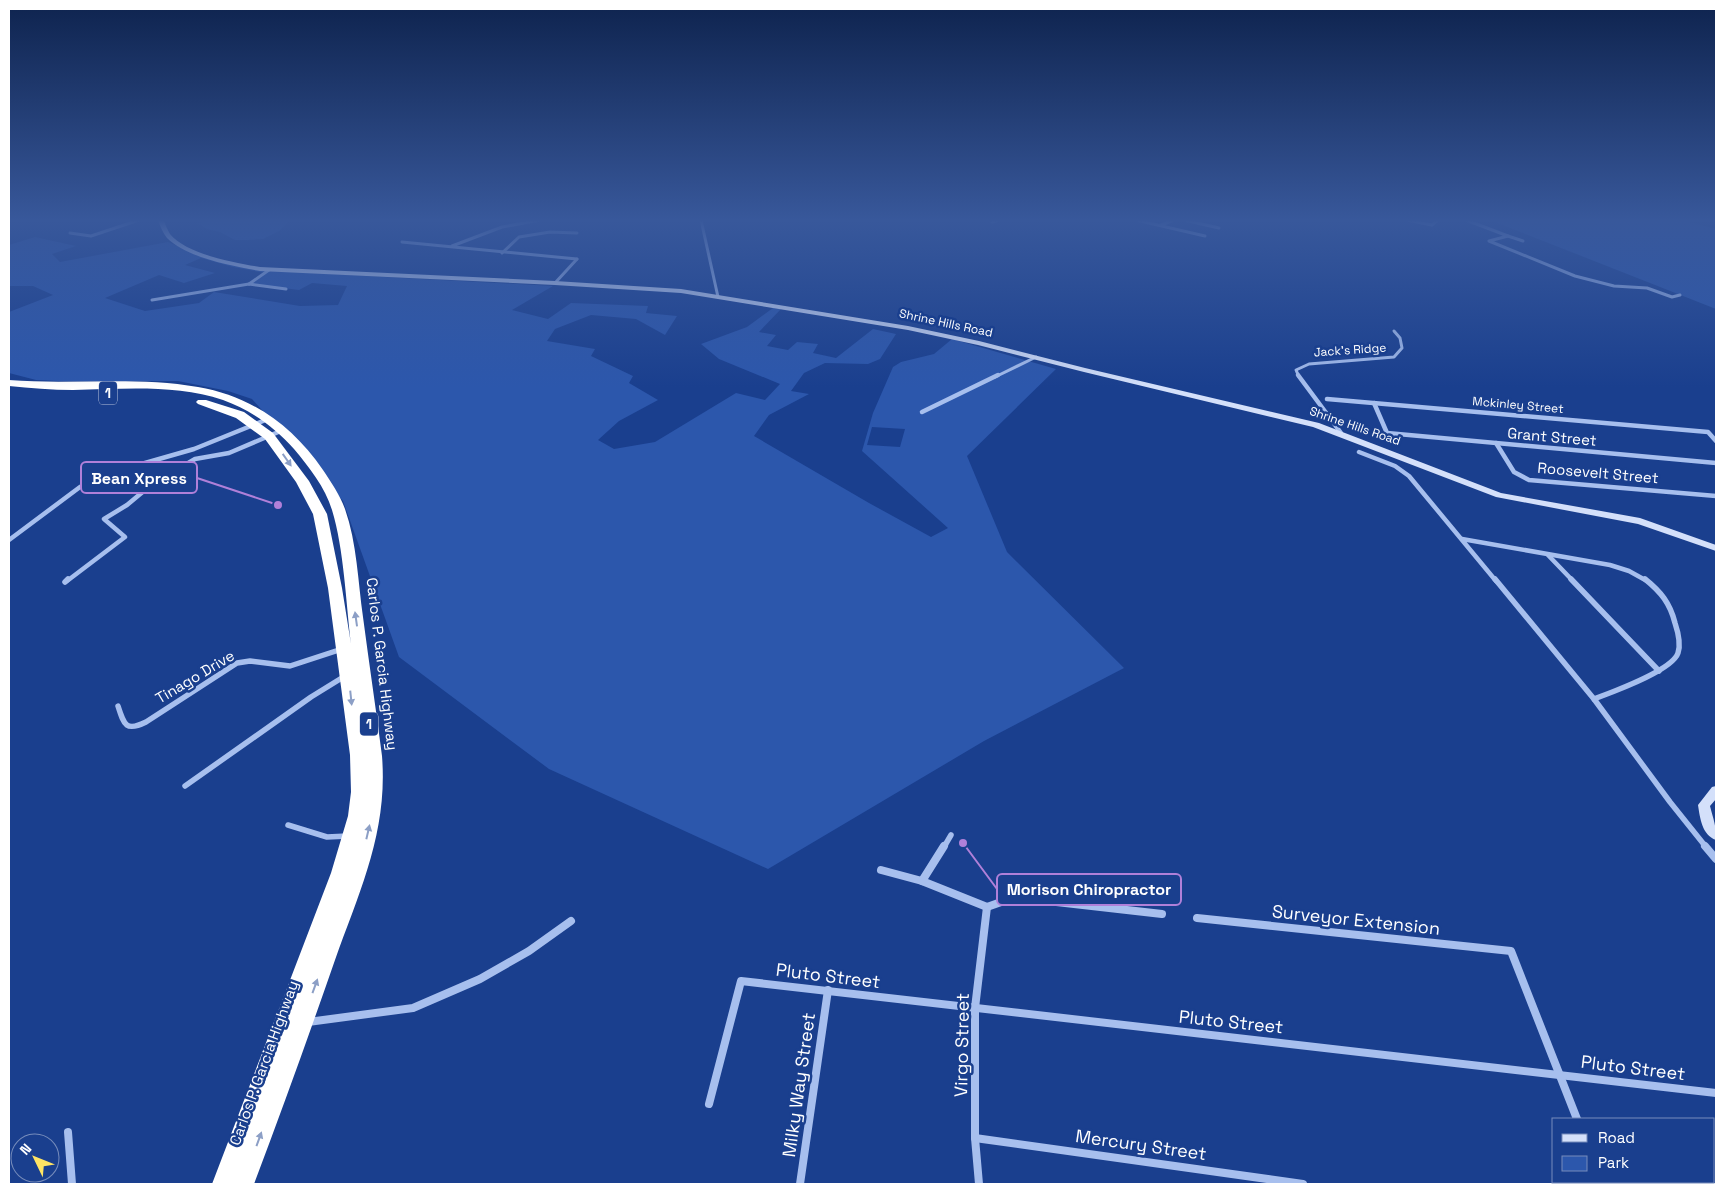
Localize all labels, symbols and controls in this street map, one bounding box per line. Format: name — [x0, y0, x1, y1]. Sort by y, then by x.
street label: Shrine Hills Road — [898, 305, 994, 341]
street label: Jack's Ridge — [1313, 339, 1387, 361]
road number: 1 — [99, 382, 117, 404]
street label: Mckinley Street — [1472, 393, 1564, 417]
street label: Shrine Hills Road — [1307, 403, 1403, 449]
street label: Grant Street — [1507, 423, 1598, 450]
one-way arrow — [282, 453, 292, 467]
street label: Roosevelt Street — [1537, 458, 1659, 487]
callout: Bean Xpress — [81, 462, 197, 493]
text: Bean Xpress — [91, 468, 187, 489]
street label: Carlos P. Garcia Highway — [362, 576, 403, 751]
one-way arrow — [351, 611, 359, 627]
street label: Tinago Drive — [152, 646, 238, 708]
one-way arrow — [347, 690, 355, 706]
road number: 1 — [360, 712, 378, 736]
one-way arrow — [364, 825, 372, 840]
callout: Morison Chiropractor — [997, 874, 1181, 905]
text: Morison Chiropractor — [1007, 879, 1171, 900]
street label: Surveyor Extension — [1271, 899, 1441, 940]
street label: Pluto Street — [775, 958, 882, 993]
street label: Carlos P. Garcia Highway — [225, 978, 302, 1148]
one-way arrow — [311, 978, 319, 993]
street label: Virgo Street — [949, 993, 974, 1097]
street label: Pluto Street — [1178, 1005, 1284, 1038]
street label: Milky Way Street — [777, 1011, 820, 1159]
street label: Pluto Street — [1580, 1050, 1687, 1085]
legend — [1552, 1118, 1715, 1183]
street label: Mercury Street — [1074, 1124, 1208, 1165]
text: Road — [1598, 1128, 1635, 1147]
one-way arrow — [256, 1131, 263, 1146]
north arrow — [10, 1133, 60, 1183]
text: N — [16, 1140, 35, 1159]
text: Park — [1598, 1153, 1629, 1172]

